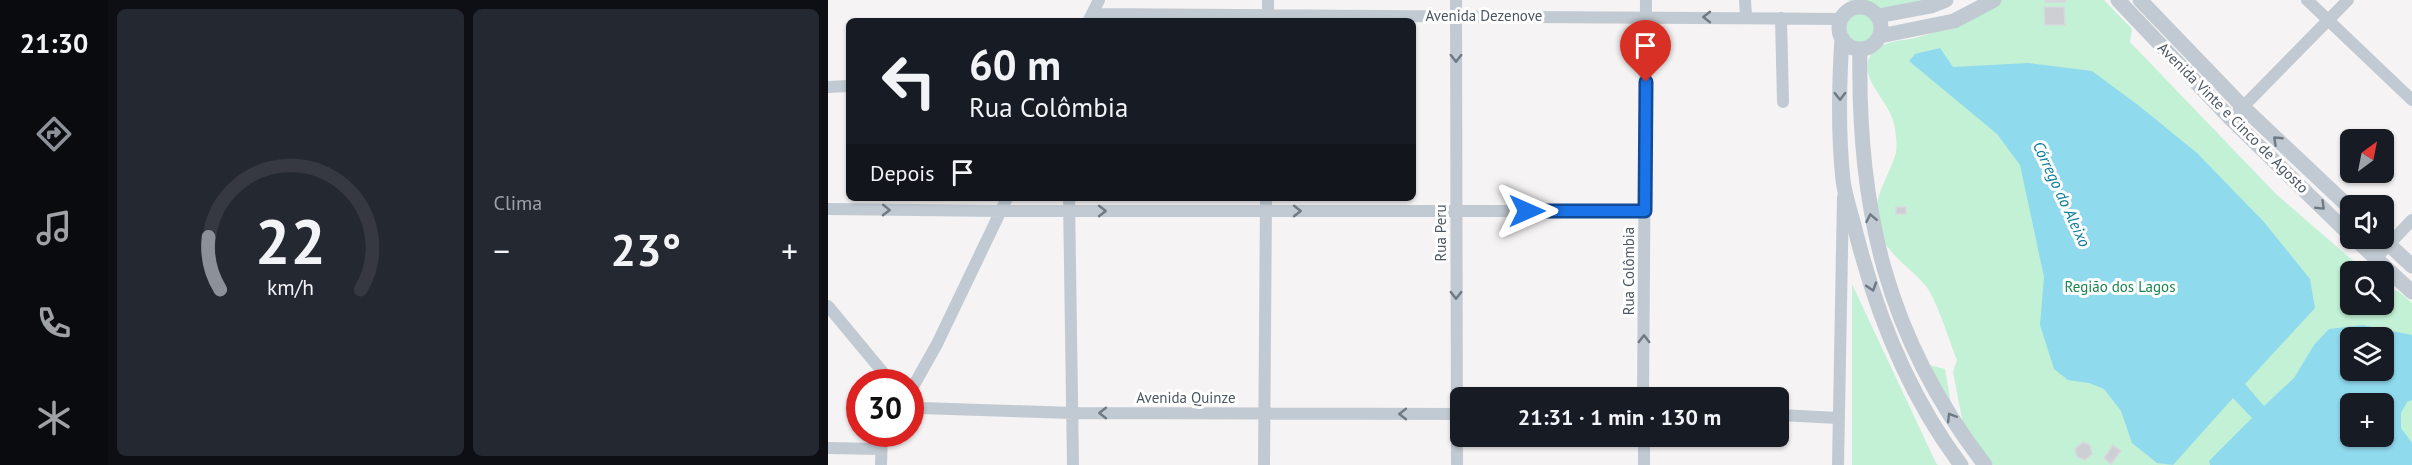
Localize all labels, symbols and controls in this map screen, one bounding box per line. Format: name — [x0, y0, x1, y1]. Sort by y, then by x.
street label: Avenida Dezenove — [1426, 6, 1542, 25]
one-way arrow — [1703, 11, 1712, 23]
pin — [1620, 20, 1671, 82]
text: 21:30 — [20, 26, 88, 60]
icon: arrive — [1629, 29, 1662, 62]
text: 60 m — [969, 37, 1061, 92]
street label: Avenida Vinte e Cinco de Agosto — [2154, 38, 2313, 197]
icon: left — [870, 42, 948, 120]
one-way arrow — [1450, 54, 1462, 63]
text: Rua Colômbia — [969, 90, 1128, 124]
one-way arrow — [1834, 92, 1846, 101]
icon: directions — [33, 113, 75, 155]
north arrow — [2340, 129, 2394, 183]
map controls — [2340, 129, 2394, 447]
one-way arrow — [2274, 136, 2285, 147]
water label: Córrego do Aleixo — [2029, 138, 2095, 250]
icon: arrive — [946, 156, 979, 189]
text: Depois — [870, 159, 934, 187]
position arrow — [1495, 179, 1559, 243]
text: Clima — [494, 190, 542, 216]
button: sound — [2340, 195, 2394, 249]
one-way arrow — [2313, 199, 2324, 210]
text: 22 — [255, 200, 326, 281]
one-way arrow — [882, 204, 891, 216]
one-way arrow — [1098, 205, 1107, 218]
one-way arrow — [1293, 205, 1302, 217]
street label: Rua Peru — [1431, 205, 1450, 261]
icon: music — [33, 207, 75, 249]
one-way arrow — [1865, 213, 1878, 223]
text: 23° — [610, 220, 681, 278]
street label: Rua Colômbia — [1619, 227, 1638, 315]
text: − — [494, 229, 510, 272]
text: + — [781, 229, 798, 272]
button: search — [2340, 261, 2394, 315]
text: km/h — [267, 273, 314, 301]
park label: Região dos Lagos — [2065, 277, 2175, 296]
one-way arrow — [1865, 281, 1877, 292]
one-way arrow — [1450, 291, 1462, 300]
icon: phone — [33, 302, 75, 344]
button: layers — [2340, 327, 2394, 381]
one-way arrow — [1638, 335, 1650, 344]
speed limit sign: 30 — [846, 369, 924, 447]
street label: Avenida Quinze — [1136, 388, 1236, 407]
button: + — [2340, 393, 2394, 447]
icon: climate — [33, 397, 75, 439]
text: 21:31 · 1 min · 130 m — [1518, 403, 1721, 431]
one-way arrow — [1098, 407, 1107, 419]
one-way arrow — [1398, 408, 1407, 420]
one-way arrow — [1947, 413, 1958, 424]

